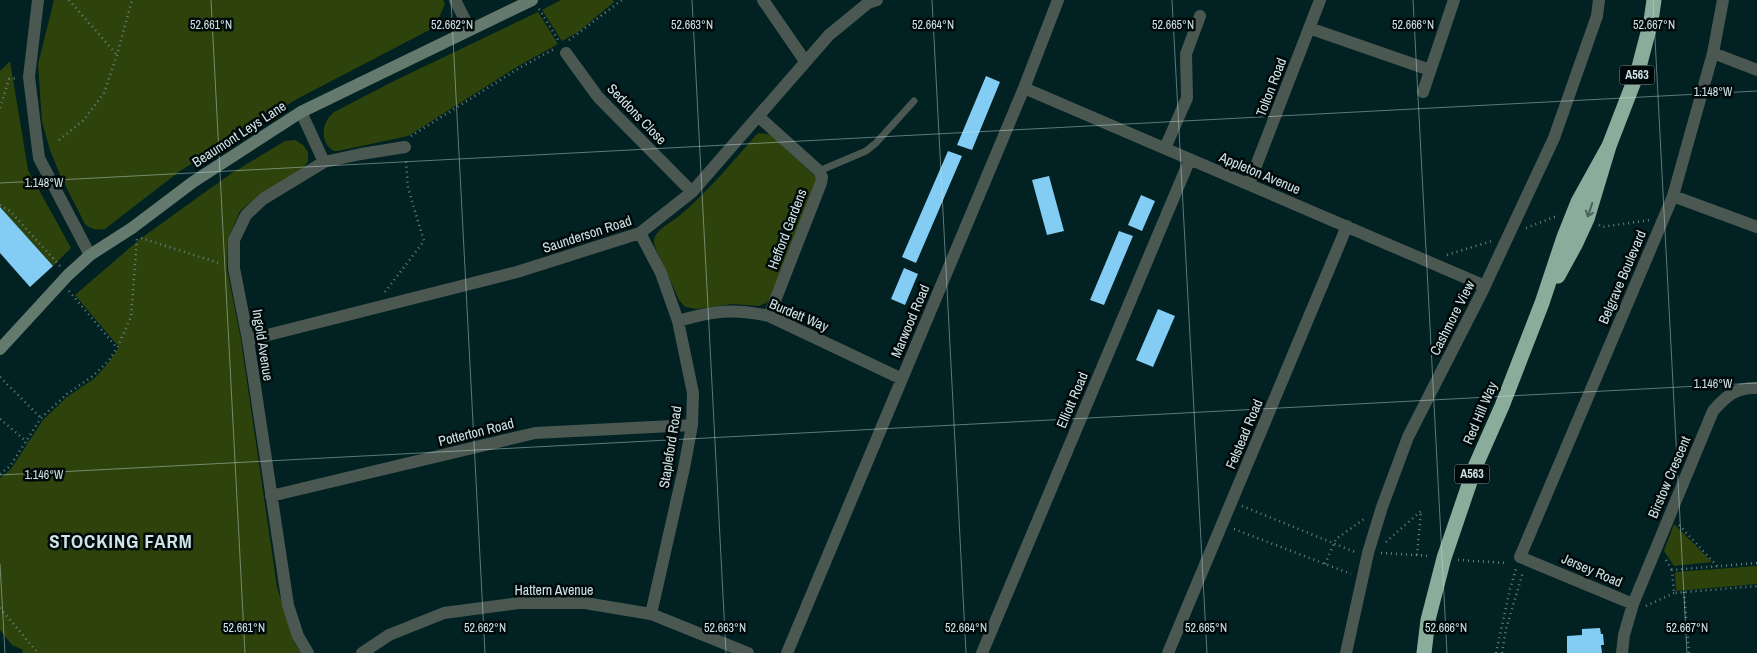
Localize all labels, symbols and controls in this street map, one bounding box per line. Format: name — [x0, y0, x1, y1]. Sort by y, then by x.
text: 52.661°N — [190, 17, 232, 33]
text: 52.662°N — [431, 17, 473, 33]
text: 52.663°N — [671, 17, 713, 33]
text: 52.664°N — [912, 17, 954, 33]
text: 52.665°N — [1152, 17, 1194, 33]
text: 52.666°N — [1392, 17, 1434, 33]
text: 52.667°N — [1633, 17, 1675, 33]
street label: Tolton Road — [1252, 55, 1290, 119]
road number: A563 — [1620, 66, 1654, 84]
street label: Seddons Close — [603, 80, 671, 148]
text: 1.148°W — [1694, 84, 1733, 100]
street label: Beaumont Leys Lane — [189, 97, 289, 171]
street label: Appleton Avenue — [1216, 147, 1303, 198]
text: 1.148°W — [25, 175, 64, 191]
street label: Hefford Gardens — [763, 186, 811, 272]
one-way arrow — [1584, 201, 1594, 217]
street label: Saunderson Road — [540, 211, 634, 257]
street label: Belgrave Boulevard — [1594, 227, 1650, 327]
street label: Cashmore View — [1425, 277, 1479, 358]
street label: Marwood Road — [887, 282, 933, 360]
street label: Burdett Way — [767, 294, 832, 336]
street label: Ingold Avenue — [248, 308, 278, 382]
street label: Elliott Road — [1052, 369, 1092, 431]
text: 1.146°W — [1694, 376, 1733, 392]
street label: Red Hill Way — [1459, 379, 1501, 447]
street label: Felstead Road — [1221, 396, 1267, 472]
street label: Stapleford Road — [655, 405, 685, 489]
street label: Potterton Road — [436, 414, 516, 450]
street label: Birstow Crescent — [1644, 433, 1694, 521]
road number: A563 — [1454, 464, 1490, 484]
text: 1.146°W — [25, 467, 64, 483]
district label: STOCKING FARM — [49, 528, 193, 554]
street label: Jersey Road — [1559, 549, 1625, 591]
street label: Hattern Avenue — [515, 581, 593, 599]
text: 52.661°N — [223, 620, 265, 636]
text: 52.662°N — [464, 620, 506, 636]
text: 52.663°N — [704, 620, 746, 636]
text: 52.664°N — [945, 620, 987, 636]
text: 52.665°N — [1185, 620, 1227, 636]
text: 52.666°N — [1425, 620, 1467, 636]
text: 52.667°N — [1666, 620, 1708, 636]

